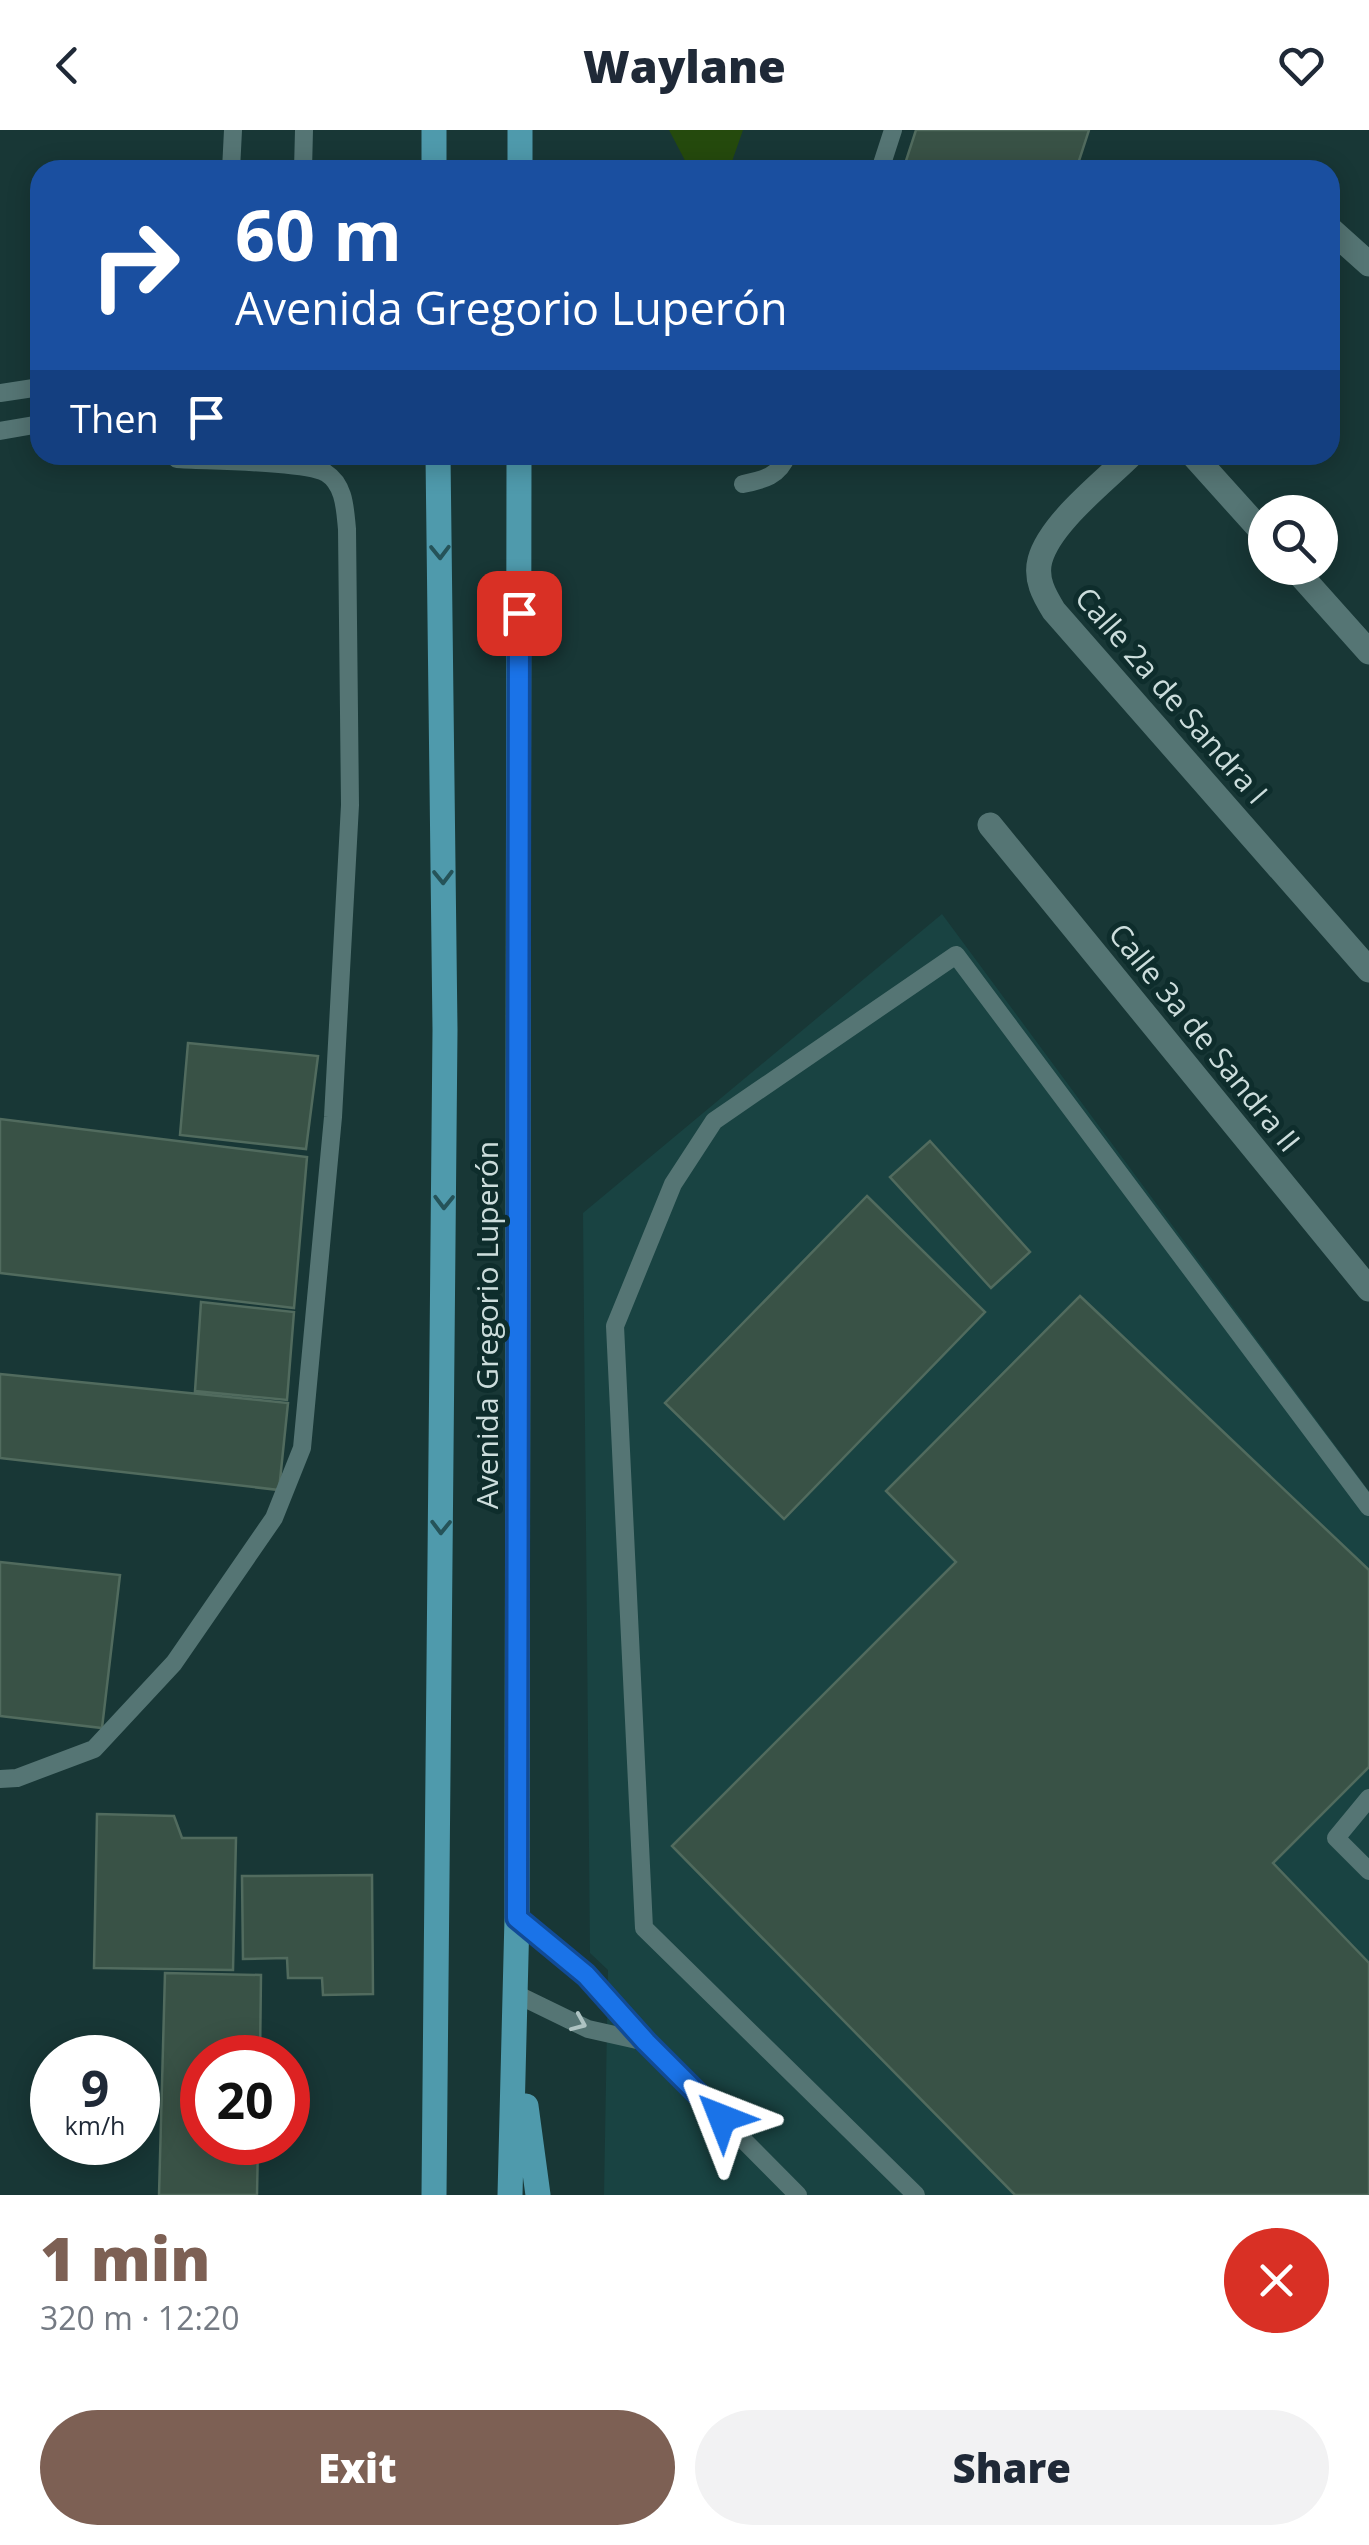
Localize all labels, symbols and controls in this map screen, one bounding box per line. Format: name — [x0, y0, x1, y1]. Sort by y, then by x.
text: Waylane — [583, 35, 786, 96]
icon: back — [40, 38, 95, 93]
icon: heart — [1274, 38, 1329, 93]
text: 60 m — [235, 186, 402, 282]
icon: right — [70, 200, 200, 330]
text: Avenida Gregorio Luperón — [235, 277, 788, 338]
icon: arrive — [179, 390, 234, 445]
text: Then — [70, 392, 159, 444]
map controls — [1248, 495, 1338, 585]
button: search — [1248, 495, 1338, 585]
one-way arrow — [429, 545, 450, 561]
pin — [477, 571, 562, 656]
street label: Calle 2a de Sandra I — [1066, 578, 1278, 812]
icon: arrive — [492, 586, 547, 641]
one-way arrow — [433, 870, 454, 886]
street label: Calle 3a de Sandra II — [1100, 914, 1310, 1160]
street label: Avenida Gregorio Luperón — [466, 1141, 507, 1509]
one-way arrow — [433, 1196, 455, 1211]
one-way arrow — [430, 1520, 451, 1536]
one-way arrow — [569, 2012, 587, 2032]
speed limit sign: 20 — [180, 2035, 310, 2165]
text: 9 — [81, 2054, 109, 2122]
position arrow — [670, 2066, 774, 2170]
text: km/h — [65, 2108, 125, 2142]
text: 1 min — [40, 2217, 210, 2299]
button: close — [1224, 2228, 1329, 2333]
text: 320 m · 12:20 — [40, 2296, 239, 2339]
button: Exit — [40, 2410, 675, 2525]
button: Share — [695, 2410, 1329, 2525]

